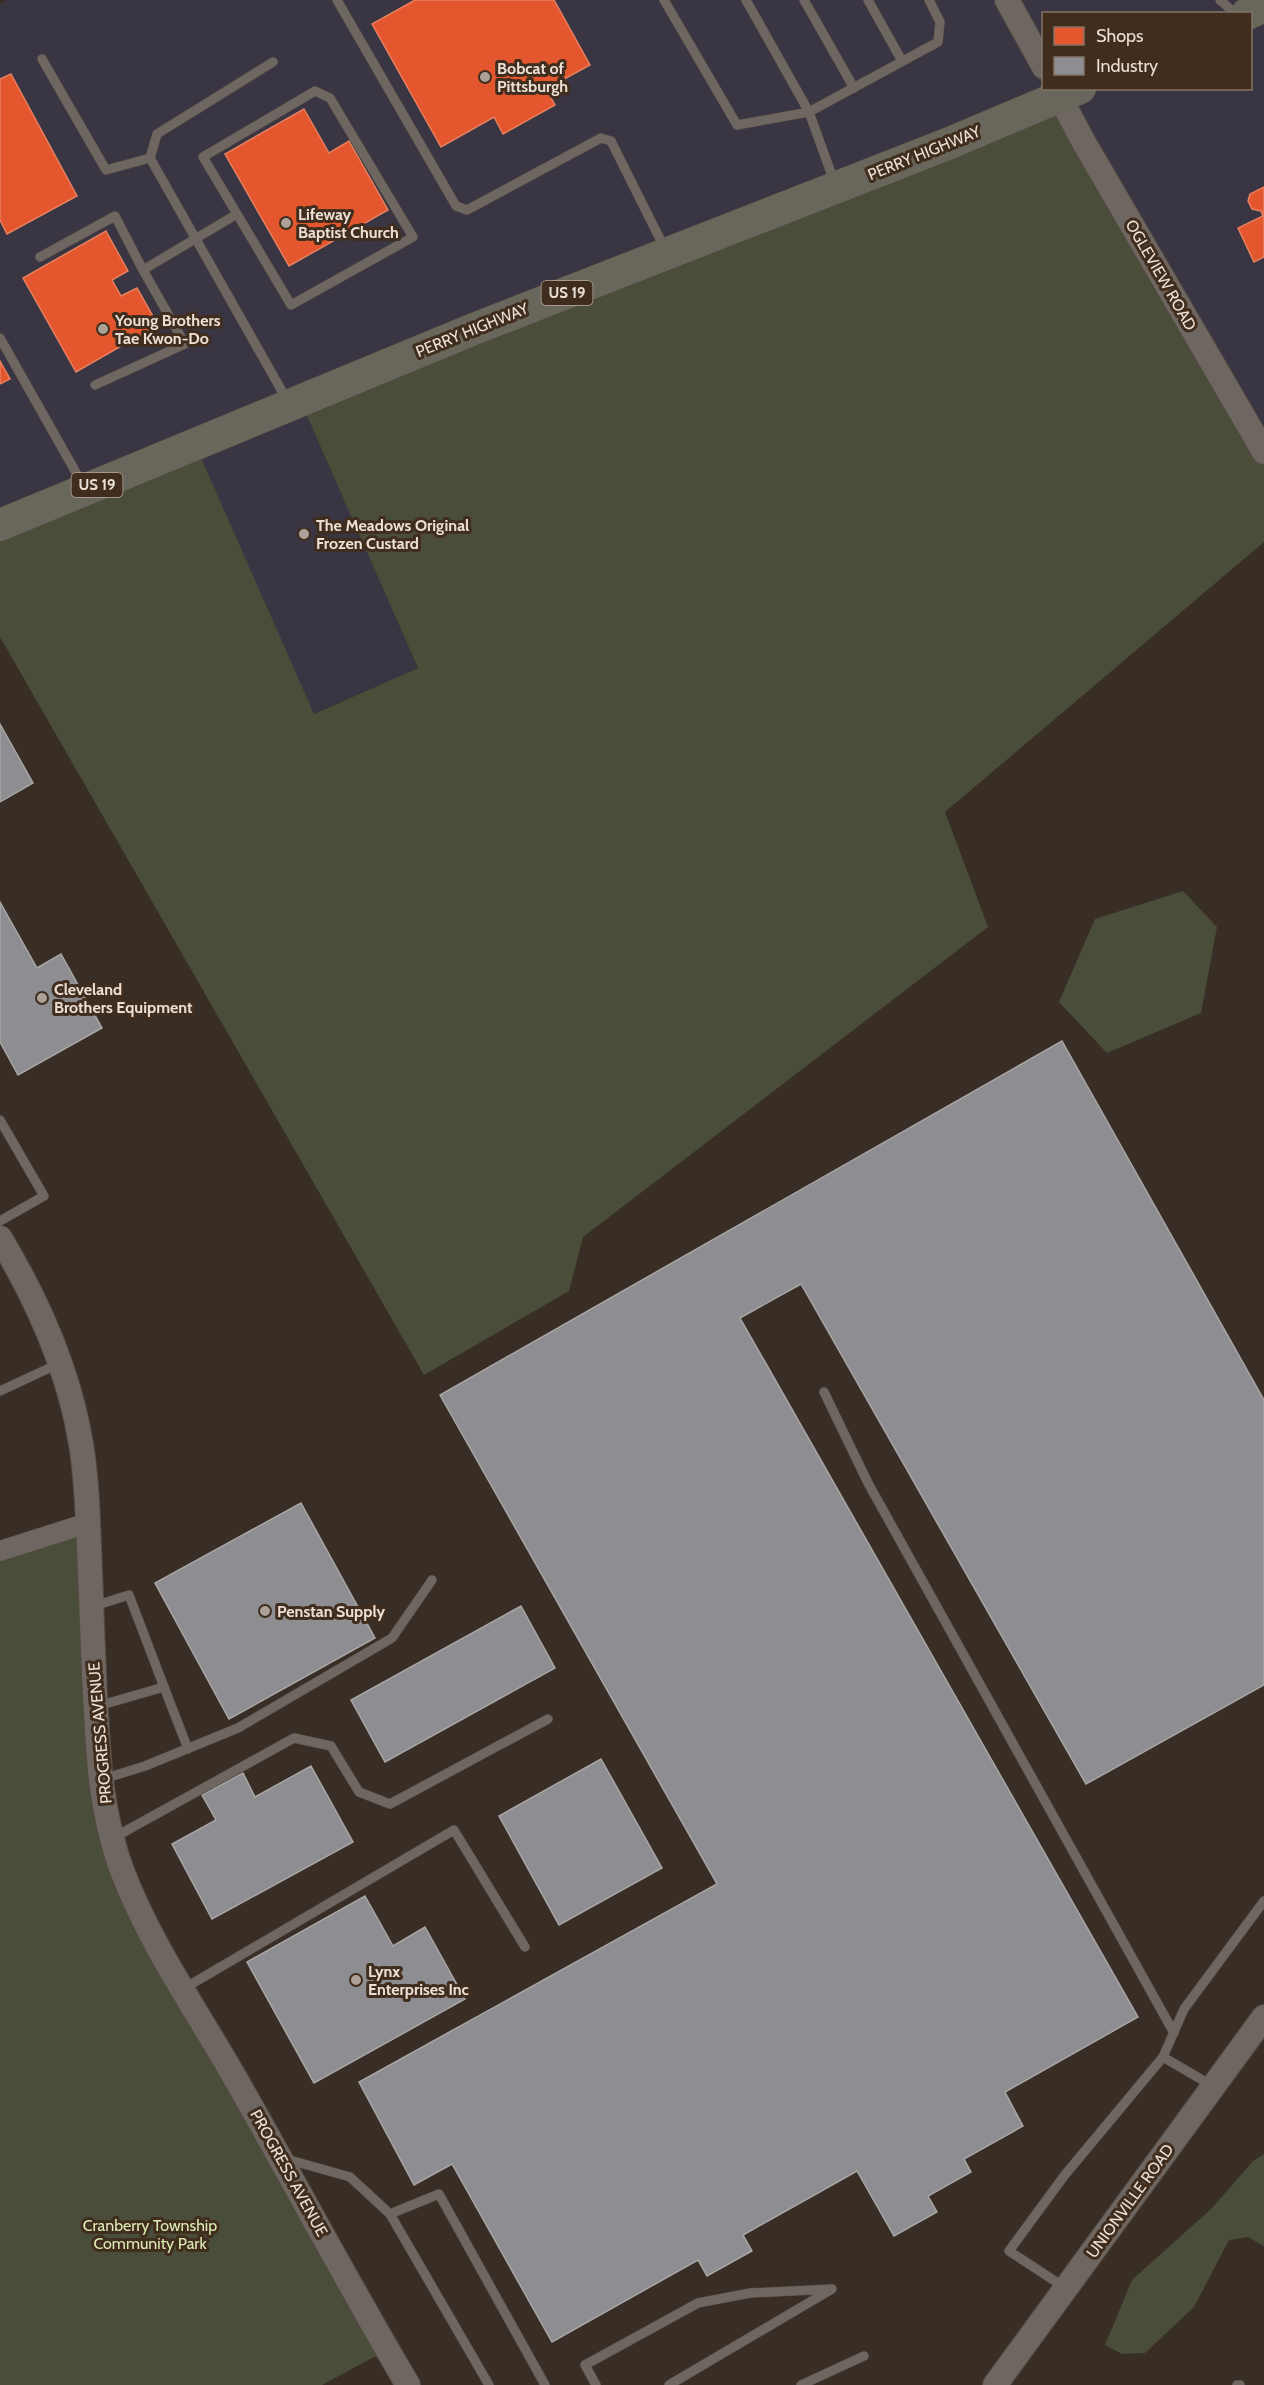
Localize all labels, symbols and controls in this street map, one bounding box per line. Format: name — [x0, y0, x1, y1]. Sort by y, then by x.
legend — [1042, 12, 1252, 90]
text: Shops — [1096, 25, 1144, 47]
text: Industry — [1096, 55, 1158, 77]
place label: Bobcat of Pittsburgh — [497, 59, 568, 96]
marker: Bobcat of Pittsburgh — [478, 70, 492, 84]
street label: PERRY HIGHWAY — [865, 121, 984, 184]
place label: Lifeway Baptist Church — [298, 205, 399, 242]
marker: Lifeway Baptist Church — [279, 216, 293, 230]
street label: OGLEVIEW ROAD — [1122, 216, 1200, 334]
road number: US 19 — [542, 281, 592, 305]
street label: PERRY HIGHWAY — [413, 298, 532, 361]
place label: Young Brothers Tae Kwon-Do — [114, 311, 221, 348]
marker: Young Brothers Tae Kwon-Do — [96, 322, 110, 336]
road number: US 19 — [72, 473, 122, 497]
place label: The Meadows Original Frozen Custard — [316, 516, 469, 553]
marker: The Meadows Original Frozen Custard — [297, 527, 311, 541]
place label: Cleveland Brothers Equipment — [54, 980, 193, 1017]
marker: Cleveland Brothers Equipment — [35, 991, 49, 1005]
place label: Penstan Supply — [277, 1602, 386, 1621]
marker: Penstan Supply — [258, 1604, 272, 1618]
street label: PROGRESS AVENUE — [84, 1661, 116, 1805]
place label: Lynx Enterprises Inc — [368, 1962, 469, 1999]
marker: Lynx Enterprises Inc — [349, 1973, 363, 1987]
street label: PROGRESS AVENUE — [246, 2106, 332, 2240]
street label: UNIONVILLE ROAD — [1082, 2140, 1178, 2262]
park label: Cranberry Township Community Park — [83, 2216, 217, 2253]

